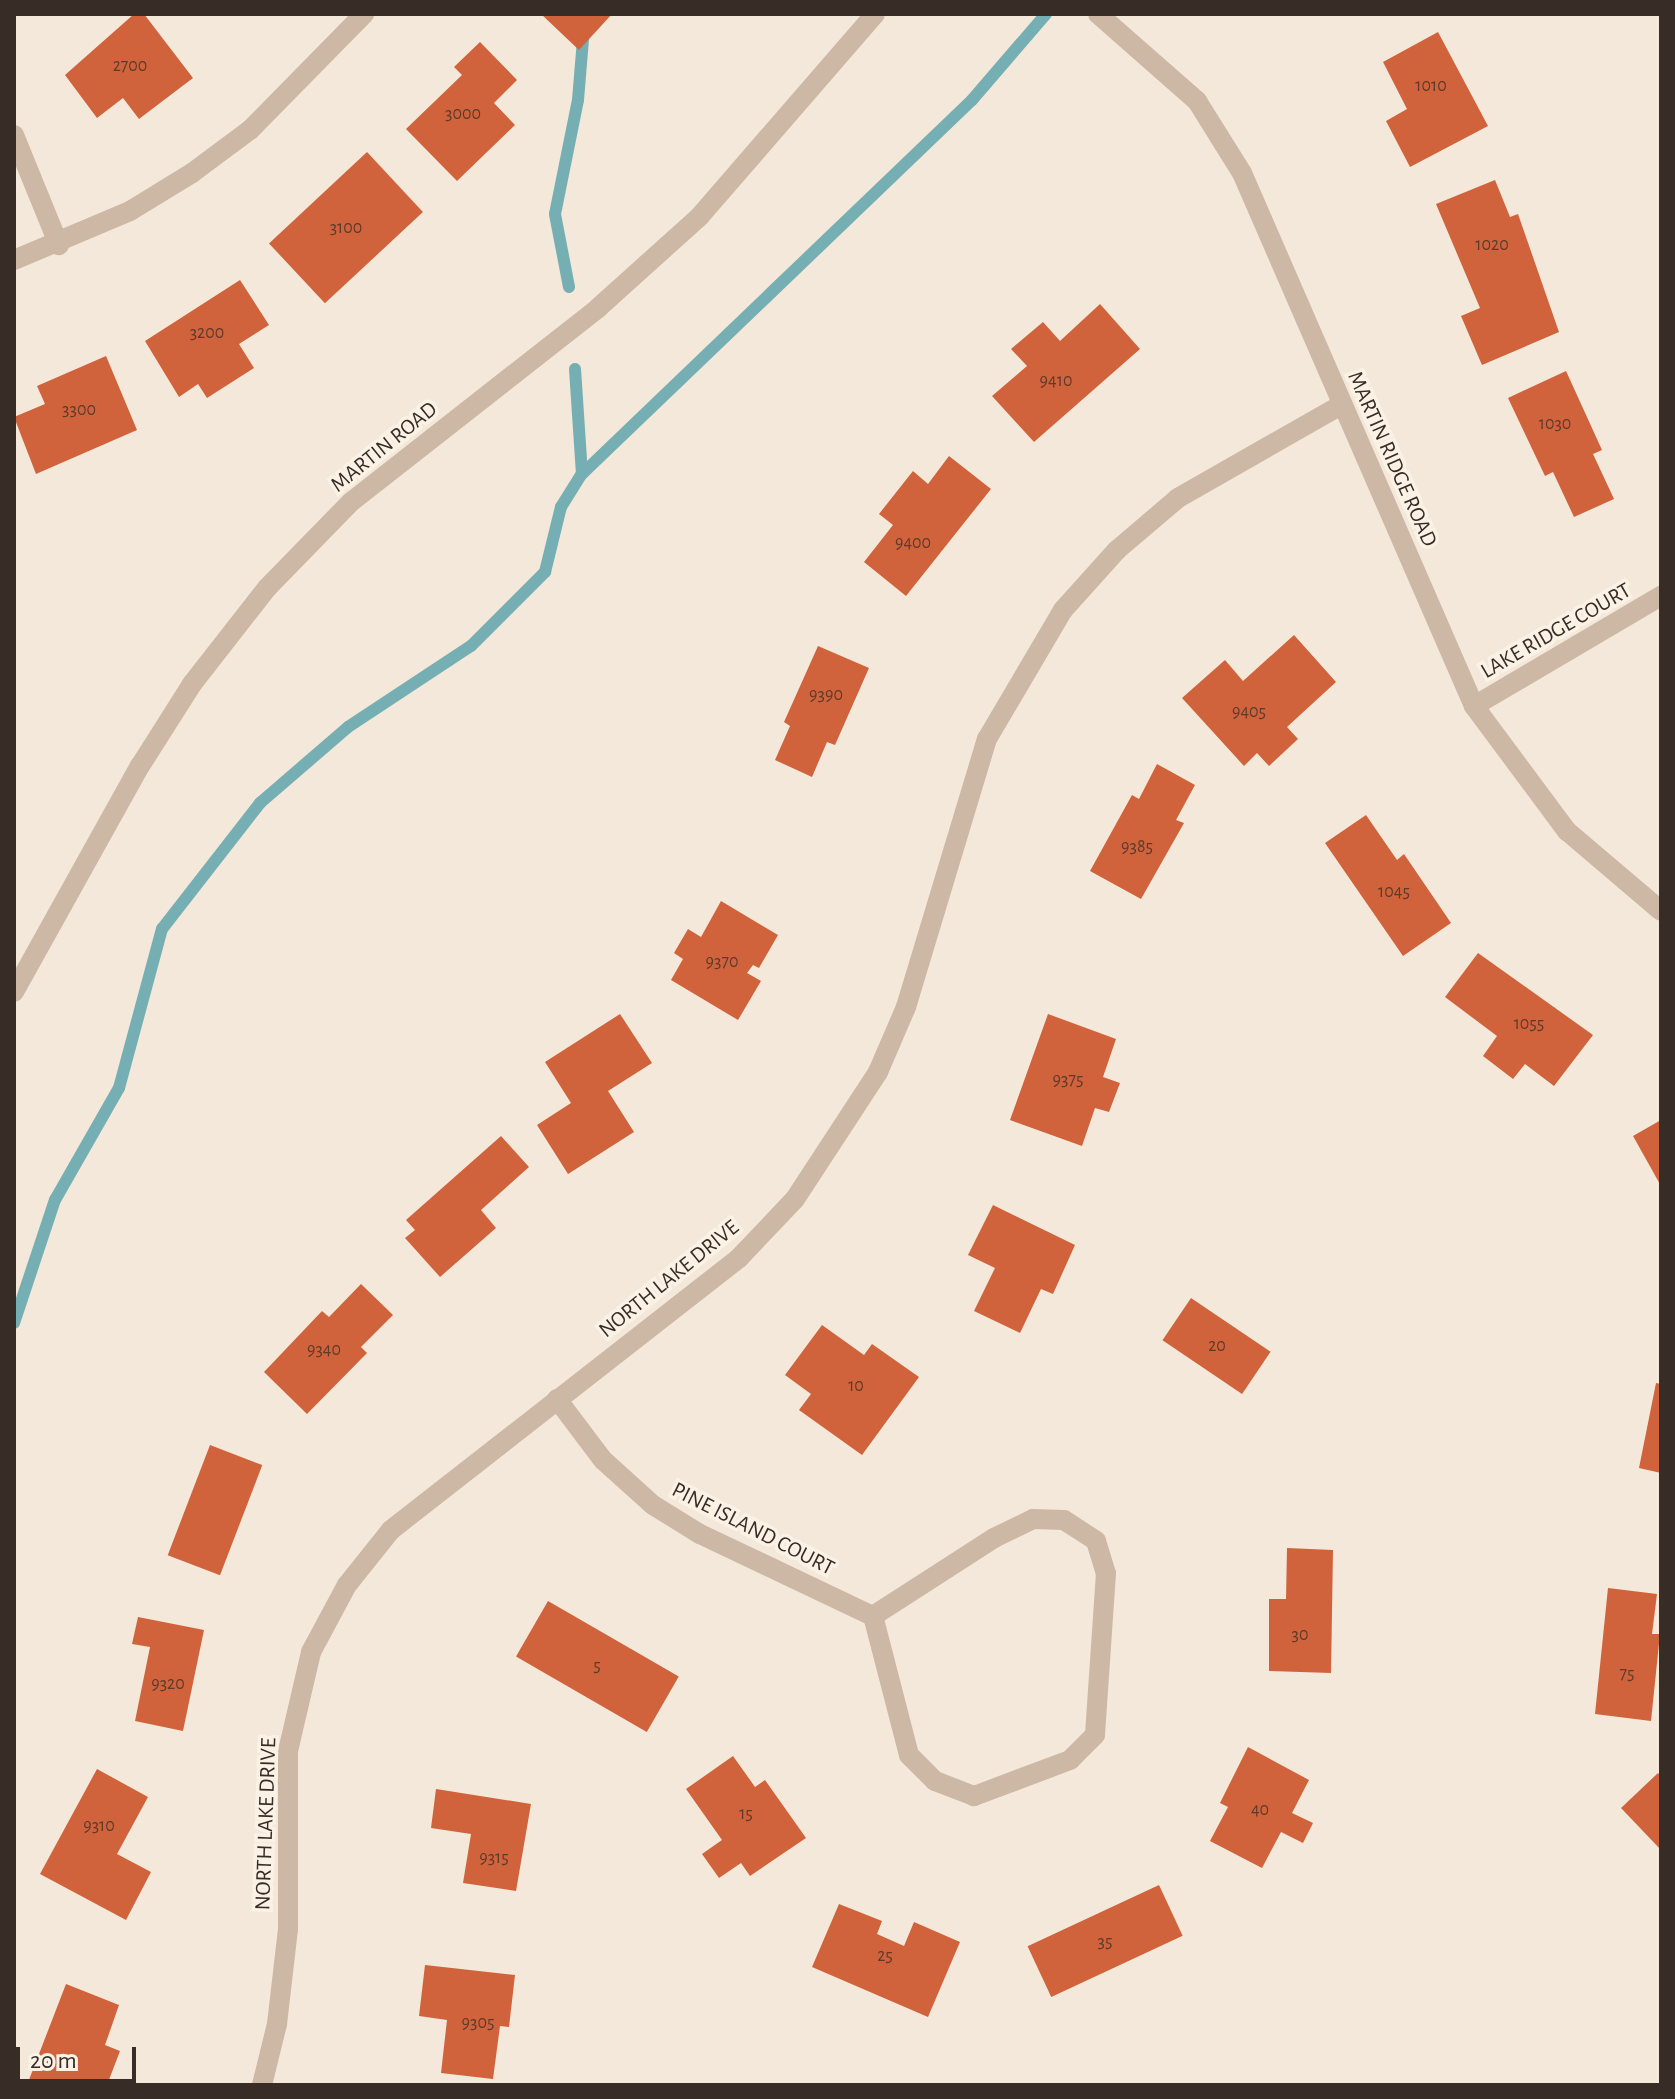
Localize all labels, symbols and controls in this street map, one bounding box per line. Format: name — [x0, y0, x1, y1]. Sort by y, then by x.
house number: 2700 — [113, 55, 147, 77]
house number: 1010 — [1415, 75, 1447, 97]
house number: 3000 — [445, 103, 481, 125]
house number: 3100 — [330, 217, 362, 239]
house number: 1020 — [1475, 234, 1509, 256]
house number: 3200 — [190, 322, 224, 344]
street label: MARTIN RIDGE ROAD — [1341, 367, 1443, 551]
house number: 9410 — [1040, 370, 1072, 392]
street label: MARTIN ROAD — [325, 396, 443, 498]
house number: 3300 — [62, 399, 96, 421]
house number: 1030 — [1539, 413, 1571, 435]
house number: 9400 — [895, 532, 931, 554]
street label: LAKE RIDGE COURT — [1476, 577, 1636, 685]
house number: 9390 — [809, 684, 843, 706]
house number: 9405 — [1232, 701, 1266, 723]
house number: 9385 — [1121, 836, 1153, 858]
house number: 1045 — [1378, 881, 1410, 903]
house number: 9370 — [706, 951, 738, 973]
house number: 1055 — [1514, 1013, 1544, 1035]
house number: 9375 — [1053, 1069, 1083, 1091]
street label: NORTH LAKE DRIVE — [594, 1214, 744, 1344]
house number: 20 — [1208, 1335, 1226, 1357]
house number: 9340 — [307, 1339, 341, 1361]
house number: 10 — [848, 1375, 864, 1397]
street label: PINE ISLAND COURT — [667, 1477, 839, 1581]
house number: 30 — [1292, 1624, 1308, 1646]
house number: 5 — [593, 1655, 601, 1677]
house number: 75 — [1619, 1663, 1635, 1685]
house number: 9320 — [151, 1673, 185, 1695]
street label: NORTH LAKE DRIVE — [250, 1737, 282, 1911]
house number: 40 — [1251, 1799, 1269, 1821]
house number: 15 — [739, 1803, 753, 1825]
house number: 9310 — [83, 1815, 115, 1837]
house number: 9315 — [479, 1847, 509, 1869]
house number: 35 — [1098, 1931, 1112, 1953]
house number: 25 — [877, 1945, 893, 1967]
house number: 9305 — [462, 2012, 494, 2034]
scale bar — [20, 2031, 140, 2081]
text: 20 m — [30, 2049, 77, 2073]

